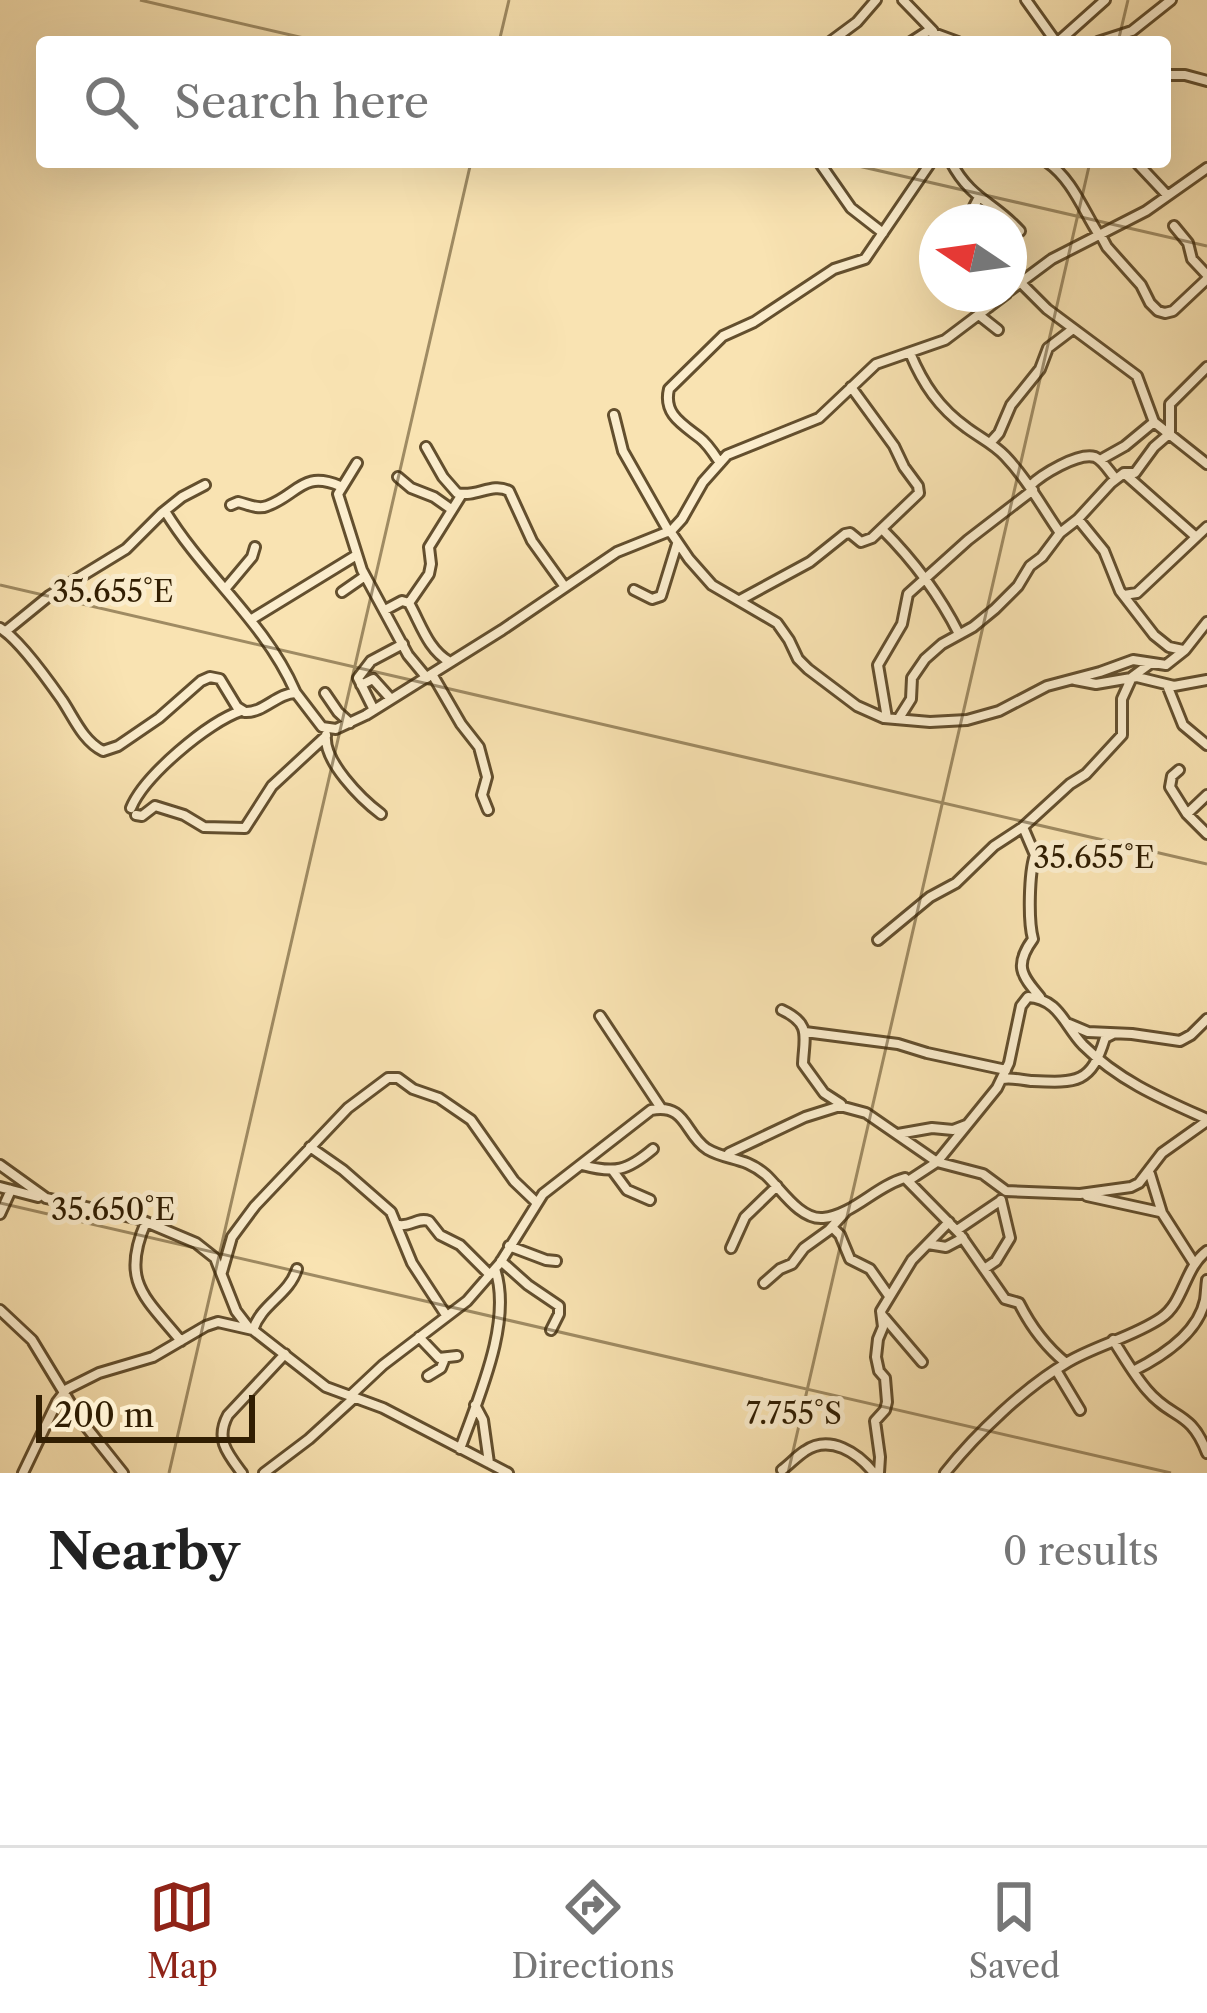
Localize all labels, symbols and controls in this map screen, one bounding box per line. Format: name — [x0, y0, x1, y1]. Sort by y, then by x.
search box — [36, 36, 1171, 168]
icon: search — [78, 69, 144, 135]
text: Search here — [174, 74, 429, 130]
north arrow — [919, 204, 1027, 312]
text: 35.655°E — [52, 573, 174, 610]
text: 35.655°E — [1033, 839, 1155, 876]
text: 35.650°E — [51, 1191, 175, 1228]
scale bar — [36, 1389, 255, 1442]
text: 200 m — [54, 1395, 154, 1436]
text: 7.755°S — [746, 1395, 842, 1432]
text: Nearby — [48, 1520, 240, 1582]
text: 0 results — [1003, 1527, 1159, 1575]
tab: Map — [147, 1874, 218, 1987]
tab: Directions — [512, 1874, 675, 1987]
tab: Saved — [968, 1874, 1060, 1987]

